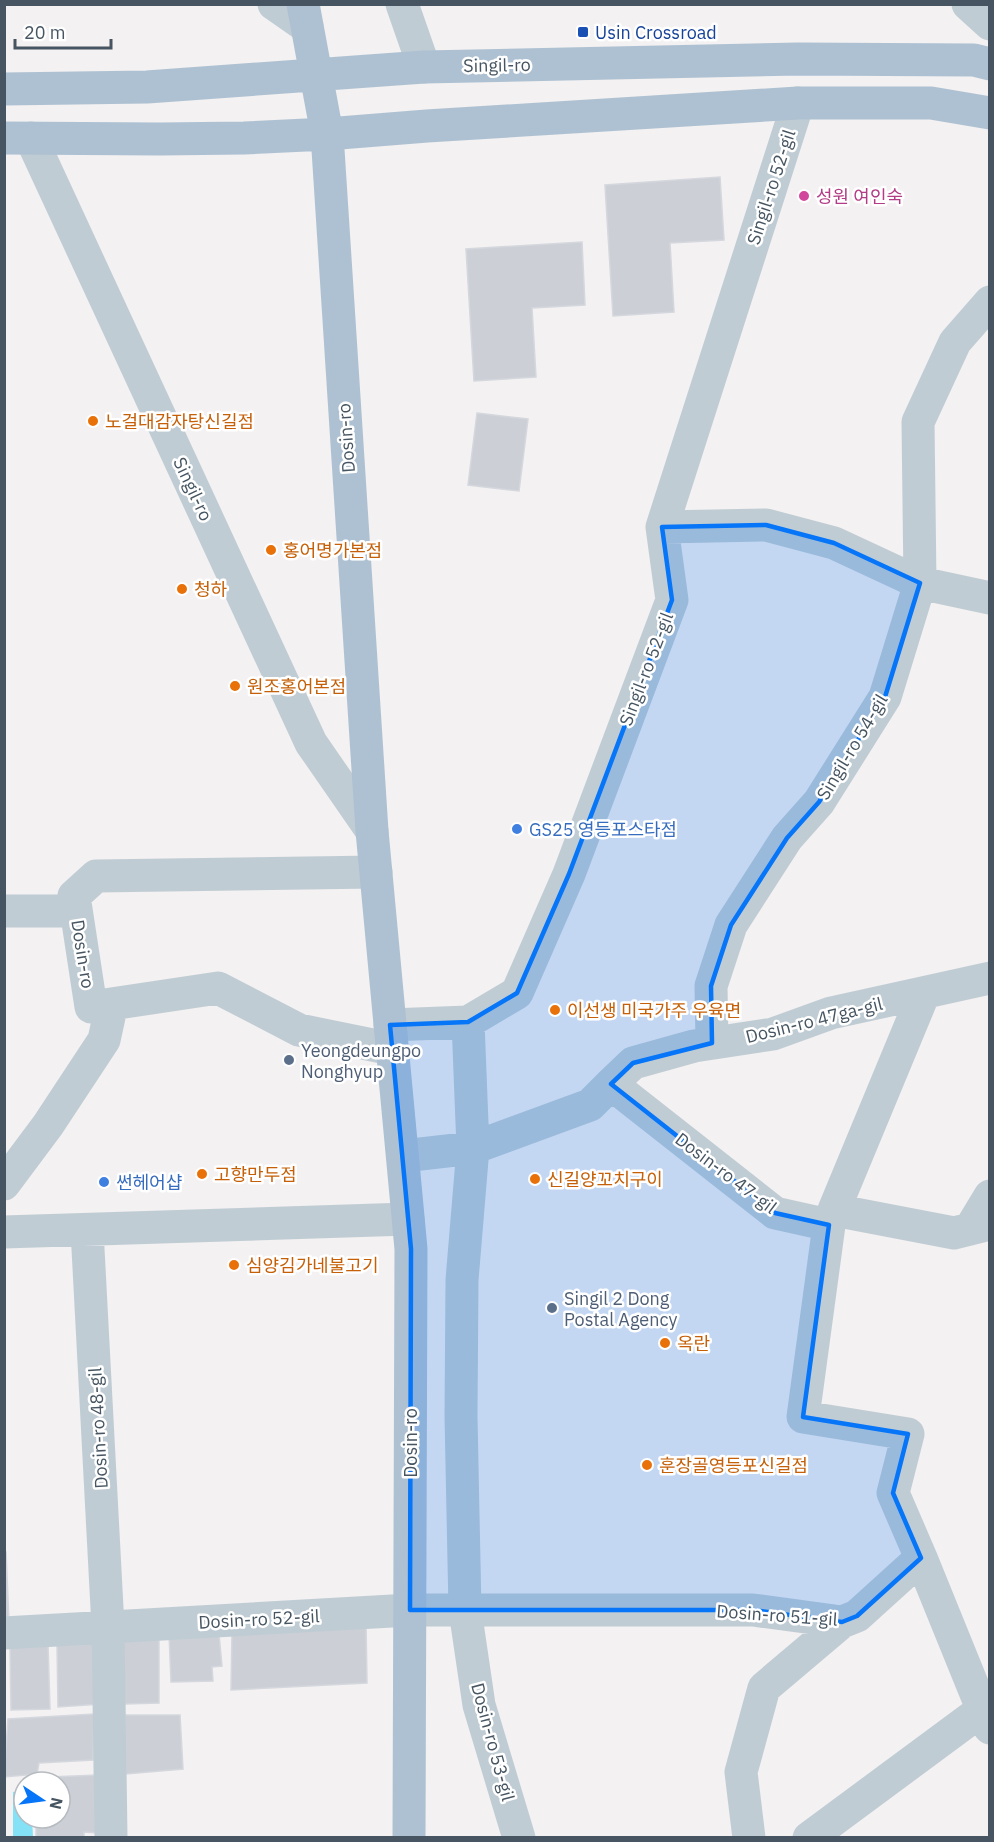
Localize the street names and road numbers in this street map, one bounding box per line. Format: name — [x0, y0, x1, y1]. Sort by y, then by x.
street label: Singil-ro — [463, 53, 531, 77]
street label: Singil-ro 52-gil — [742, 126, 800, 247]
street label: Dosin-ro — [332, 403, 360, 473]
street label: Singil-ro — [168, 453, 218, 525]
street label: Singil-ro 52-gil — [614, 609, 678, 729]
street label: Singil-ro 54-gil — [811, 690, 893, 804]
street label: Dosin-ro — [66, 918, 100, 990]
street label: Dosin-ro 47ga-gil — [743, 992, 885, 1048]
street label: Dosin-ro 47-gil — [671, 1127, 781, 1219]
street label: Dosin-ro 48-gil — [83, 1367, 113, 1489]
street label: Dosin-ro — [399, 1408, 422, 1478]
street label: Dosin-ro 51-gil — [716, 1599, 838, 1631]
street label: Dosin-ro 52-gil — [198, 1604, 320, 1634]
street label: Dosin-ro 53-gil — [466, 1680, 520, 1804]

